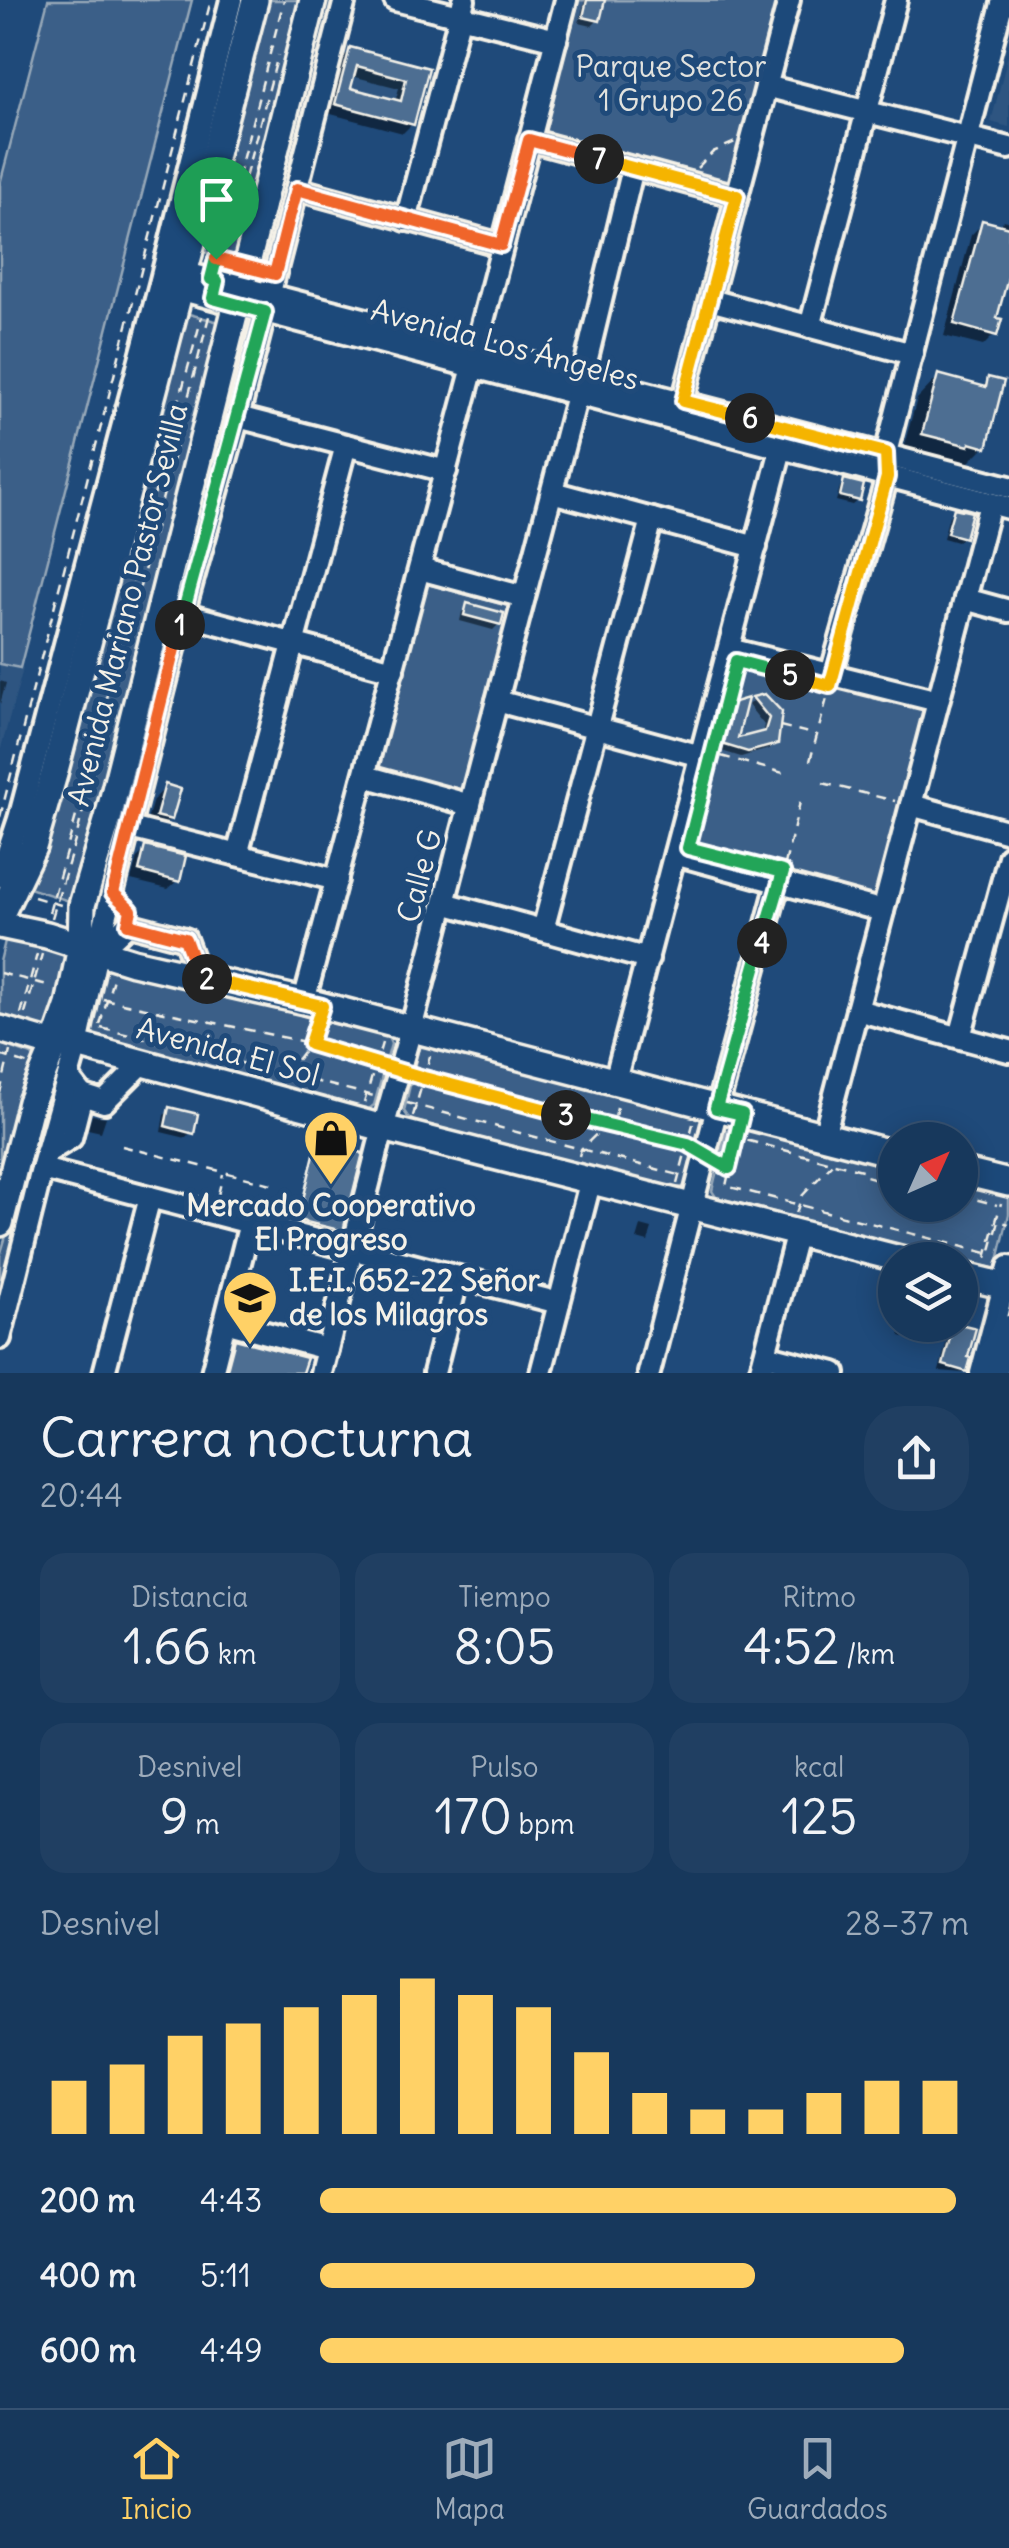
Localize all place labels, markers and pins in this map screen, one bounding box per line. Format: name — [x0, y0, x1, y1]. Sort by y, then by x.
pin: 7 — [574, 134, 624, 184]
pin — [174, 157, 259, 260]
pin: 6 — [725, 393, 775, 443]
pin: 1 — [155, 600, 205, 650]
pin: 5 — [765, 650, 815, 700]
pin: 4 — [737, 918, 787, 968]
pin: 2 — [182, 954, 232, 1004]
pin: 3 — [541, 1090, 591, 1140]
shop icon: Mercado Cooperativo El Progreso — [301, 1108, 361, 1187]
place label: Mercado Cooperativo El Progreso — [186, 1186, 476, 1258]
place label: I.E.I. 652-22 Señor de los Milagros — [289, 1261, 541, 1333]
school or university icon: I.E.I. 652-22 Señor de los Milagros — [220, 1268, 280, 1347]

